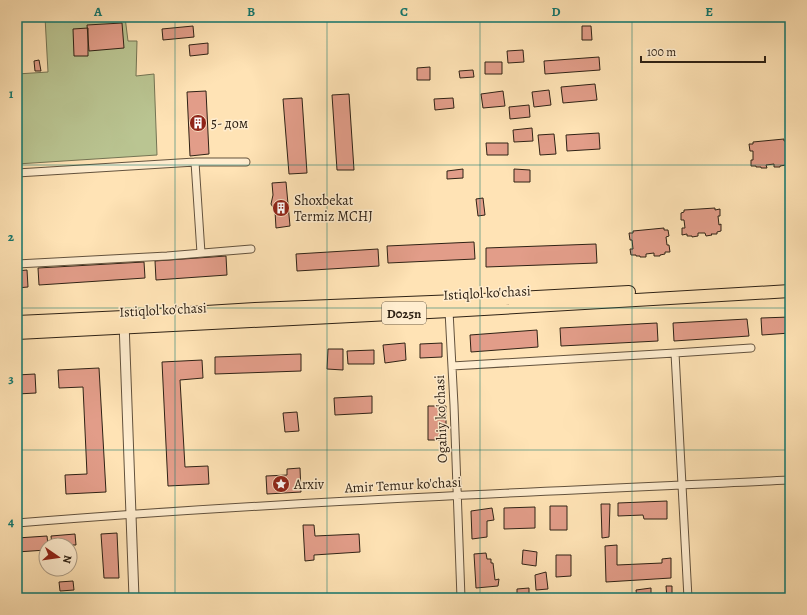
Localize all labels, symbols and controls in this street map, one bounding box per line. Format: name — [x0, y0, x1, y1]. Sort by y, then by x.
text: A — [93, 3, 103, 20]
text: B — [247, 3, 255, 20]
text: C — [400, 3, 408, 20]
text: D — [551, 3, 561, 20]
text: E — [705, 3, 713, 20]
scale bar — [641, 38, 765, 64]
text: 100 m — [647, 44, 676, 60]
text: 1 — [9, 85, 14, 102]
building icon: 5- дом — [188, 113, 208, 133]
place label: 5- дом — [211, 114, 248, 133]
place label: Shoxbekat Termiz MCHJ — [294, 191, 373, 226]
building icon: Shoxbekat Termiz MCHJ — [271, 198, 291, 218]
text: 2 — [8, 228, 15, 245]
street label: Istiqlol ko'chasi — [443, 281, 531, 305]
street label: Istiqlol ko'chasi — [119, 298, 207, 322]
road number: D025n — [382, 302, 426, 324]
text: 3 — [8, 370, 14, 387]
street label: Ogahiy ko'chasi — [430, 375, 452, 463]
street label: Amir Temur ko'chasi — [343, 472, 462, 498]
place icon: Arxiv — [271, 474, 291, 494]
place label: Arxiv — [293, 475, 325, 494]
text: 4 — [8, 513, 14, 530]
north arrow — [38, 537, 78, 577]
text: N — [59, 554, 75, 565]

